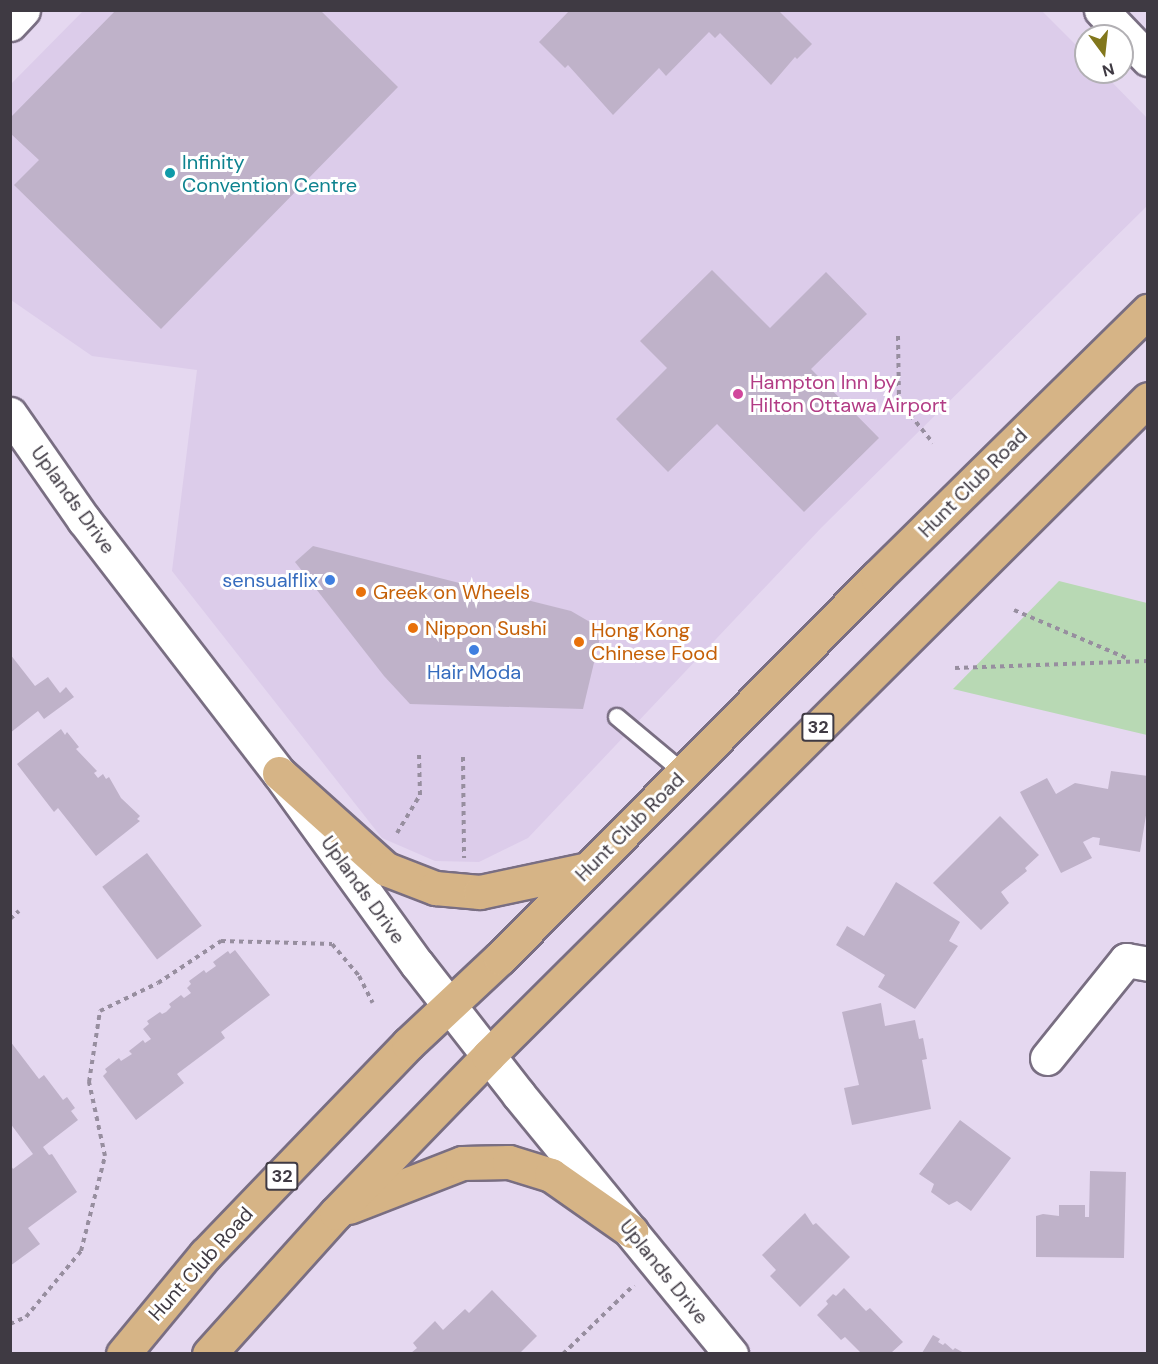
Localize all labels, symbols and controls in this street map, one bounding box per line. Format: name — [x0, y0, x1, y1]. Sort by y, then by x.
north arrow — [1074, 24, 1134, 84]
text: N — [1100, 58, 1117, 82]
place label: Infinity Convention Centre — [182, 150, 357, 197]
marker: Infinity Convention Centre — [163, 166, 177, 180]
place label: Hampton Inn by Hilton Ottawa Airport — [750, 371, 947, 418]
marker: Hampton Inn by Hilton Ottawa Airport — [731, 387, 745, 401]
street label: Hunt Club Road — [913, 423, 1033, 543]
street label: Uplands Drive — [26, 441, 120, 559]
place label: sensualflix — [222, 568, 318, 592]
marker: sensualflix — [323, 573, 337, 587]
place label: Greek on Wheels — [373, 580, 530, 604]
marker: Greek on Wheels — [354, 585, 368, 599]
place label: Nippon Sushi — [425, 616, 547, 640]
place label: Hong Kong Chinese Food — [591, 618, 718, 665]
marker: Nippon Sushi — [406, 621, 420, 635]
marker: Hong Kong Chinese Food — [572, 635, 586, 649]
marker: Hair Moda — [467, 643, 481, 657]
place label: Hair Moda — [427, 660, 521, 684]
road number: 32 — [800, 712, 836, 742]
street label: Hunt Club Road — [570, 767, 690, 887]
street label: Uplands Drive — [316, 831, 410, 949]
road number: 32 — [264, 1161, 300, 1191]
street label: Hunt Club Road — [144, 1202, 258, 1326]
street label: Uplands Drive — [614, 1215, 714, 1329]

